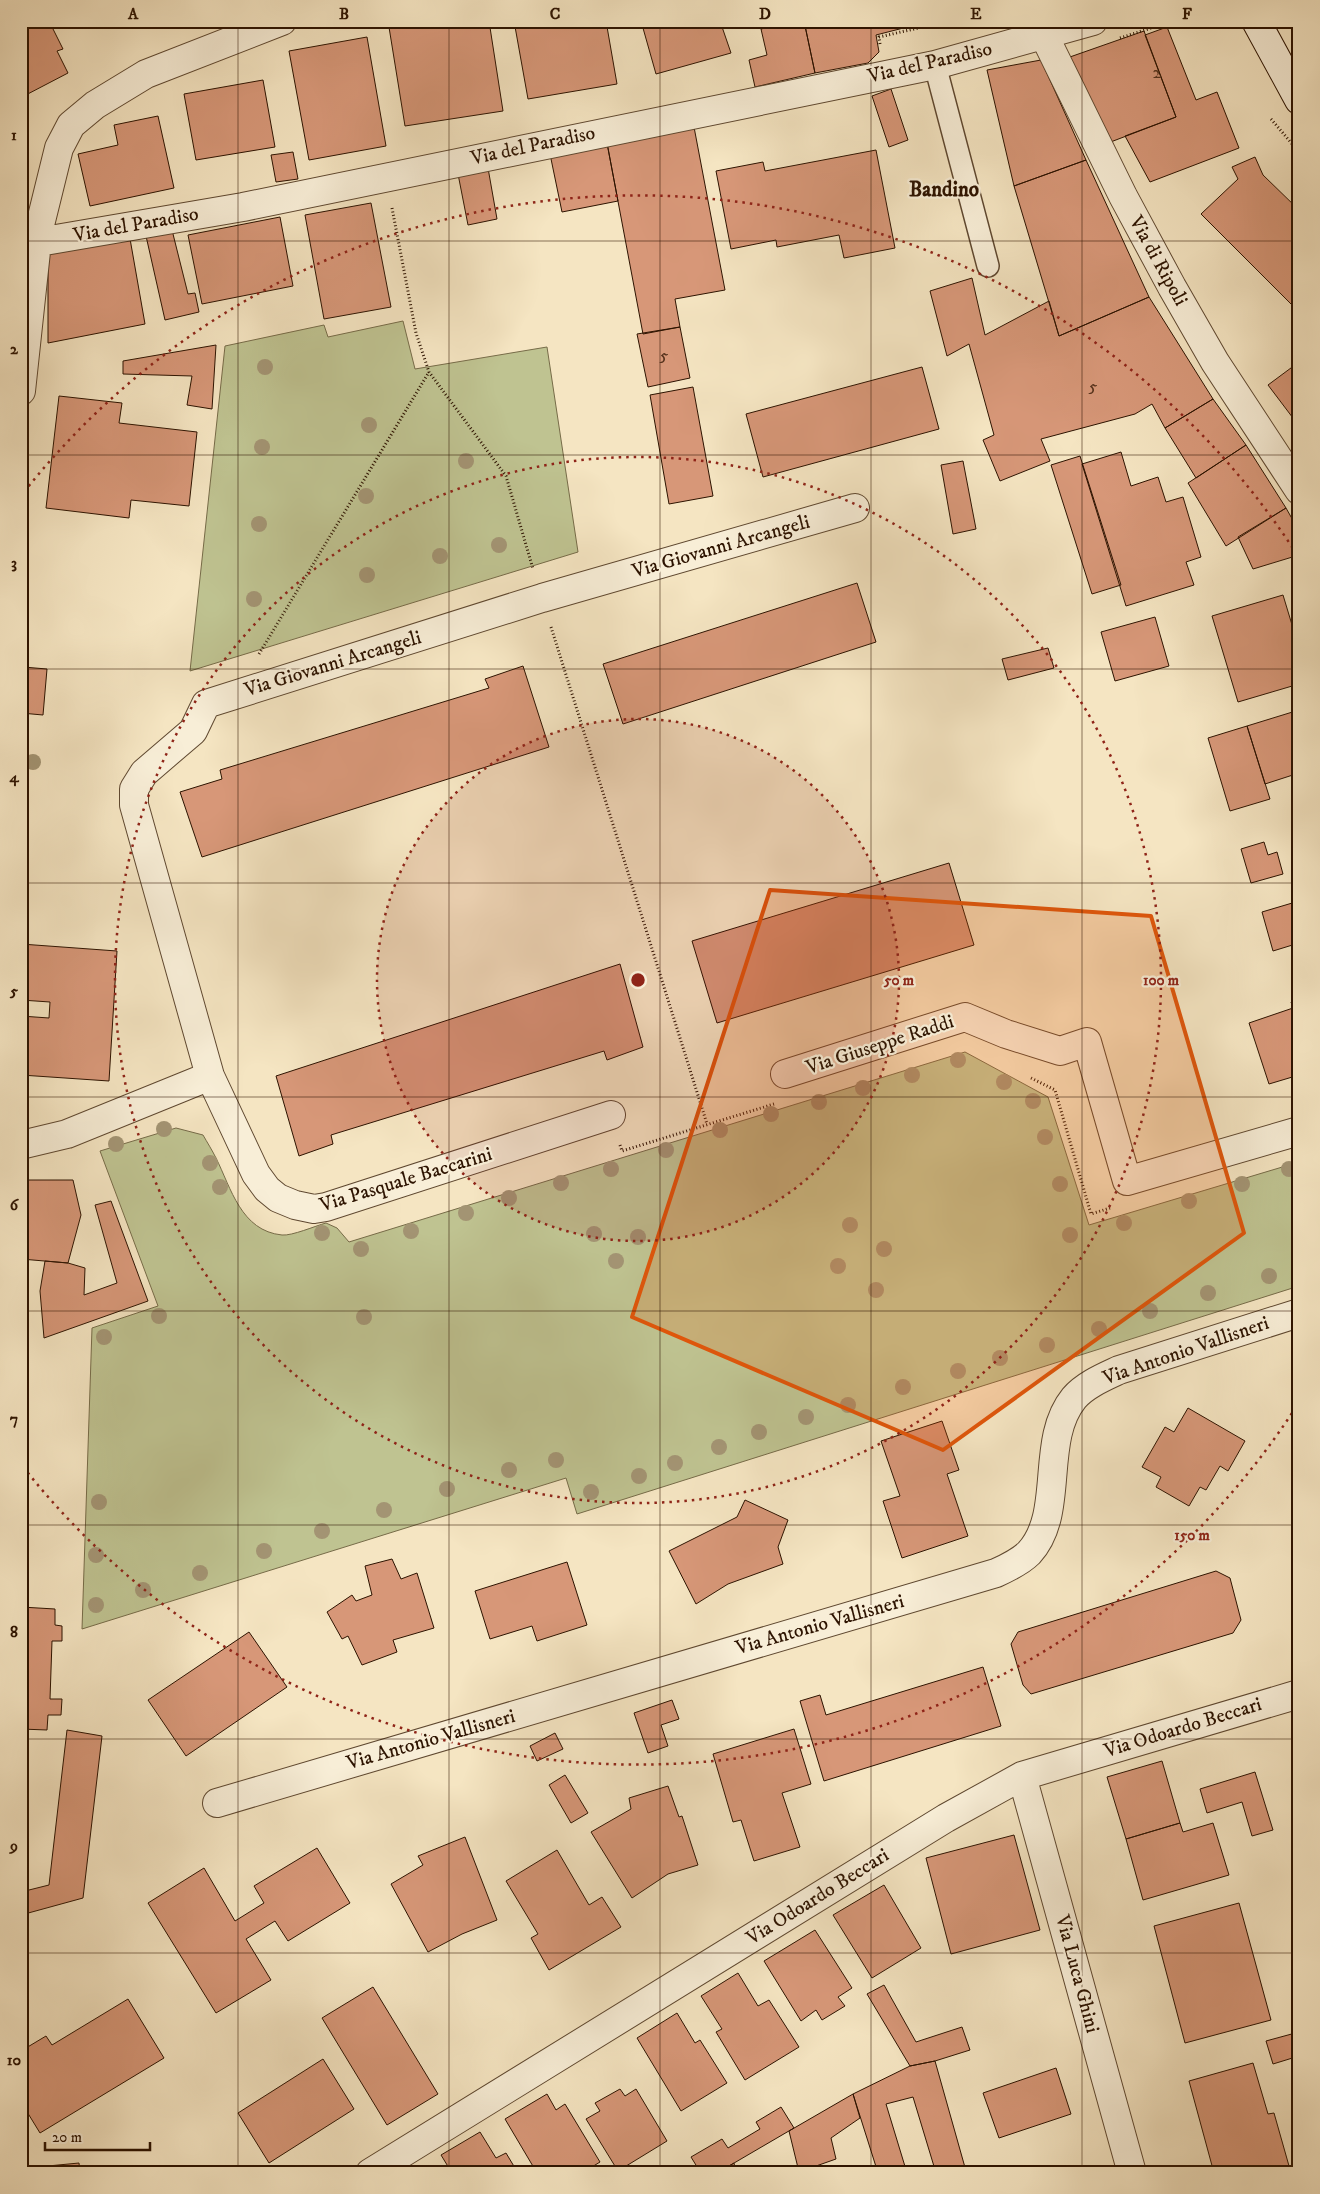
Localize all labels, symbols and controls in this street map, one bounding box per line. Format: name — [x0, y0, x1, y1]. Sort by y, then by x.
text: A — [127, 4, 139, 24]
text: B — [339, 4, 349, 24]
text: C — [550, 4, 560, 24]
text: D — [759, 4, 771, 24]
text: E — [970, 4, 982, 24]
text: F — [1182, 4, 1192, 24]
street label: Via del Paradiso — [865, 37, 994, 90]
house number: 2 — [1153, 62, 1162, 84]
street label: Via del Paradiso — [468, 121, 598, 172]
text: 1 — [11, 125, 17, 145]
district label: Bandino — [909, 177, 979, 203]
street label: Via del Paradiso — [71, 202, 201, 248]
street label: Via di Ripoli — [1123, 211, 1193, 310]
text: 2 — [10, 339, 19, 359]
house number: 5 — [660, 345, 669, 367]
house number: 5 — [1089, 376, 1098, 398]
street label: Via Giovanni Arcangeli — [628, 510, 813, 585]
text: 3 — [11, 553, 17, 573]
street label: Via Giovanni Arcangeli — [240, 625, 425, 703]
text: 4 — [8, 767, 19, 787]
centre of rings — [629, 971, 647, 989]
text: 50 m — [883, 971, 915, 990]
text: 100 m — [1143, 971, 1180, 990]
text: 5 — [9, 981, 18, 1001]
street label: Via Giuseppe Raddi — [802, 1009, 957, 1081]
street label: Via Pasquale Baccarini — [316, 1142, 495, 1218]
text: 6 — [10, 1195, 20, 1215]
street label: Via Antonio Vallisneri — [1099, 1311, 1272, 1392]
text: 7 — [10, 1409, 18, 1429]
text: 150 m — [1174, 1526, 1210, 1545]
street label: Via Antonio Vallisneri — [732, 1589, 907, 1661]
text: 8 — [10, 1622, 18, 1642]
street label: Via Odoardo Beccari — [1100, 1692, 1265, 1764]
street label: Via Antonio Vallisneri — [343, 1704, 518, 1776]
text: 9 — [9, 1836, 18, 1856]
street label: Via Odoardo Beccari — [741, 1843, 894, 1951]
street label: Via Luca Ghini — [1049, 1911, 1105, 2036]
text: 10 — [7, 2050, 22, 2070]
scale bar — [45, 2119, 150, 2151]
text: 20 m — [52, 2128, 82, 2147]

